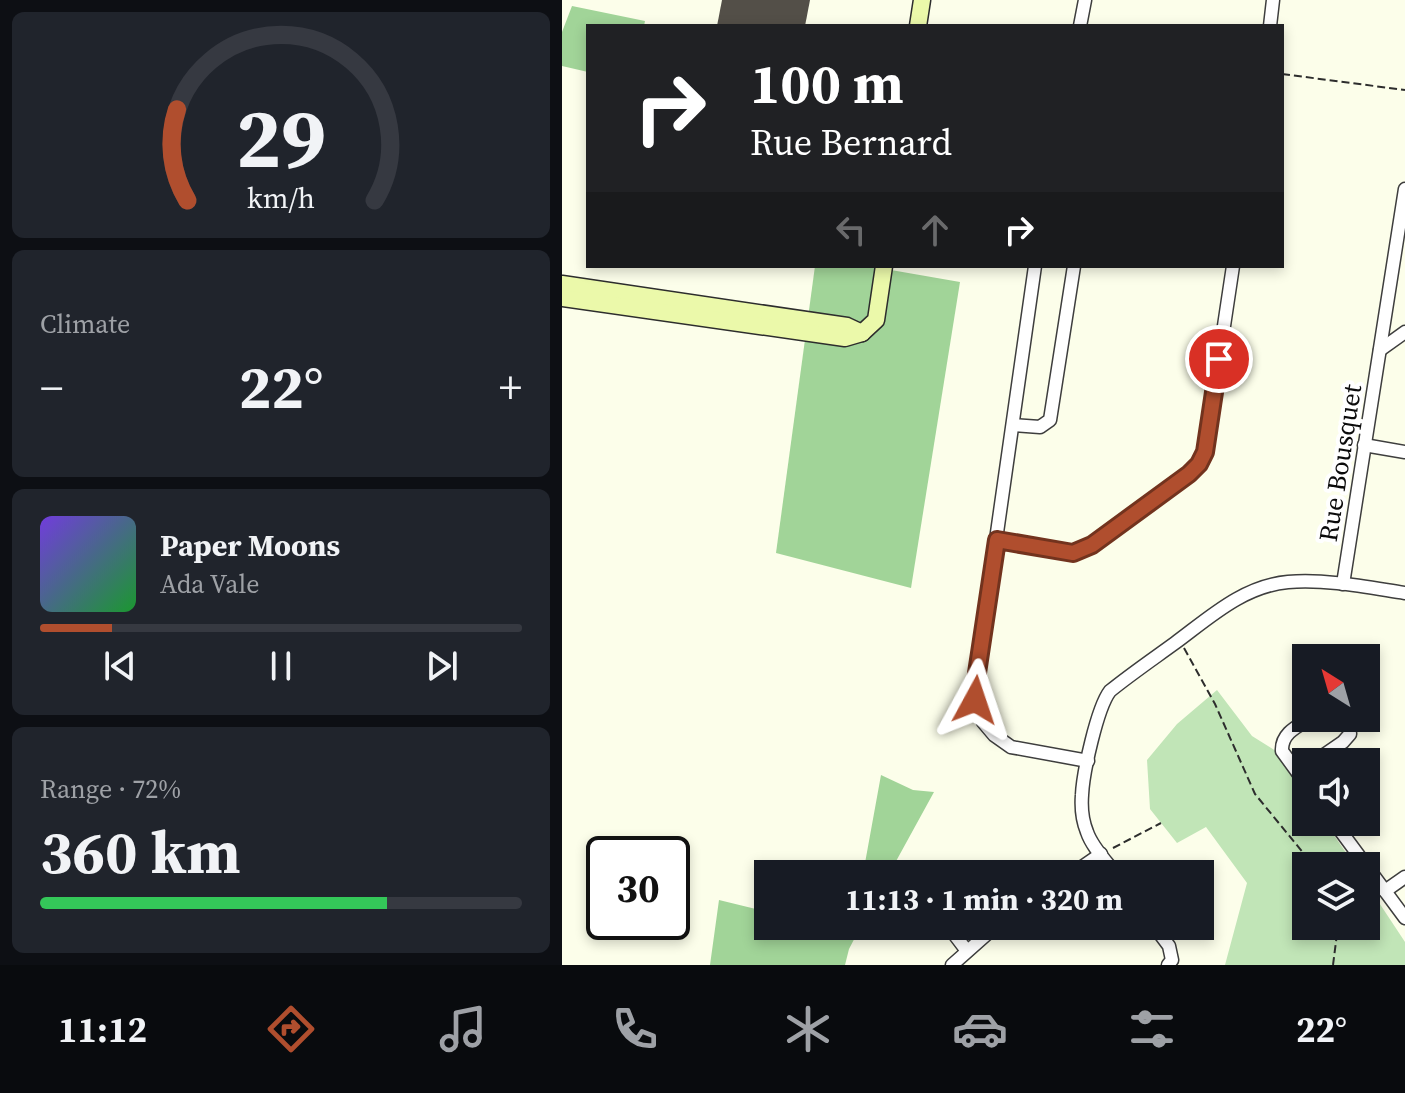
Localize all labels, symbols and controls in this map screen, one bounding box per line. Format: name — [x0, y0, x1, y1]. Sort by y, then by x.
text: 100 m — [750, 45, 904, 122]
icon: right — [618, 56, 722, 160]
text: 29 — [236, 81, 326, 195]
text: Rue Bernard — [750, 118, 952, 167]
text: km/h — [247, 178, 315, 218]
icon: left — [829, 208, 873, 252]
icon: ahead — [913, 208, 957, 252]
icon: right — [997, 208, 1041, 252]
text: Climate — [40, 306, 130, 342]
pin — [1185, 325, 1253, 393]
icon: arrive — [1197, 337, 1241, 381]
text: 22° — [239, 346, 323, 428]
text: − — [40, 357, 63, 418]
text: + — [499, 357, 522, 418]
street label: Rue Bousquet — [1310, 381, 1370, 544]
text: Paper Moons — [160, 525, 340, 566]
text: Ada Vale — [160, 566, 259, 602]
icon: previous — [98, 644, 142, 688]
icon: pause — [259, 644, 303, 688]
icon: next — [420, 644, 464, 688]
north arrow — [1292, 644, 1380, 732]
map controls — [1292, 644, 1380, 940]
position arrow — [933, 658, 1017, 742]
button: sound — [1292, 748, 1380, 836]
text: Range · 72% — [40, 771, 181, 807]
text: 360 km — [40, 811, 241, 893]
speed limit sign: 30 — [586, 836, 690, 940]
button: layers — [1292, 852, 1380, 940]
text: 11:13 · 1 min · 320 m — [845, 879, 1123, 920]
icon: directions — [263, 1001, 319, 1057]
icon: music — [435, 1001, 491, 1057]
icon: phone — [607, 1001, 663, 1057]
icon: climate — [780, 1001, 836, 1057]
icon: car — [952, 1001, 1008, 1057]
icon: filters — [1124, 1001, 1180, 1057]
text: 11:12 — [58, 1005, 147, 1054]
text: 22° — [1296, 1005, 1347, 1054]

